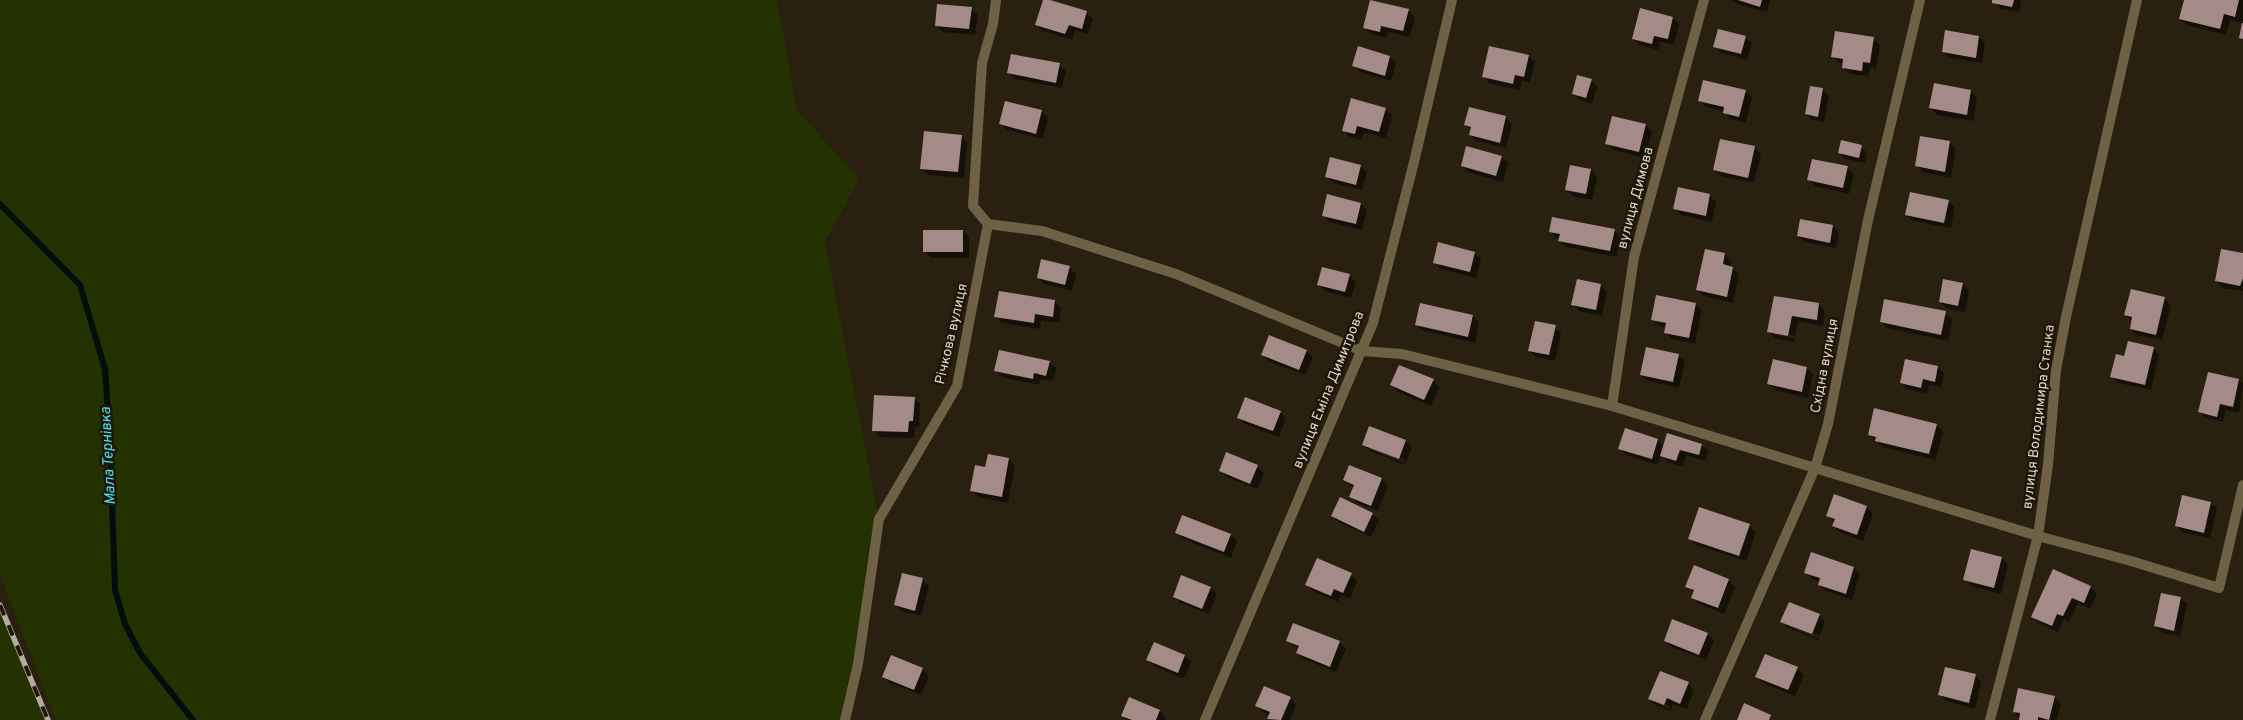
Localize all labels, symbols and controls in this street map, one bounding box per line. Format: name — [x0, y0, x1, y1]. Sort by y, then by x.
street label: вулиця Димова — [1614, 145, 1658, 251]
street label: Річкова вулиця — [932, 282, 972, 386]
street label: вулиця Еміла Димитрова — [1290, 309, 1368, 471]
street label: Східна вулиця — [1807, 317, 1843, 415]
street label: вулиця Володимира Станка — [2019, 324, 2059, 510]
water label: Мала Тернівка — [97, 406, 121, 505]

